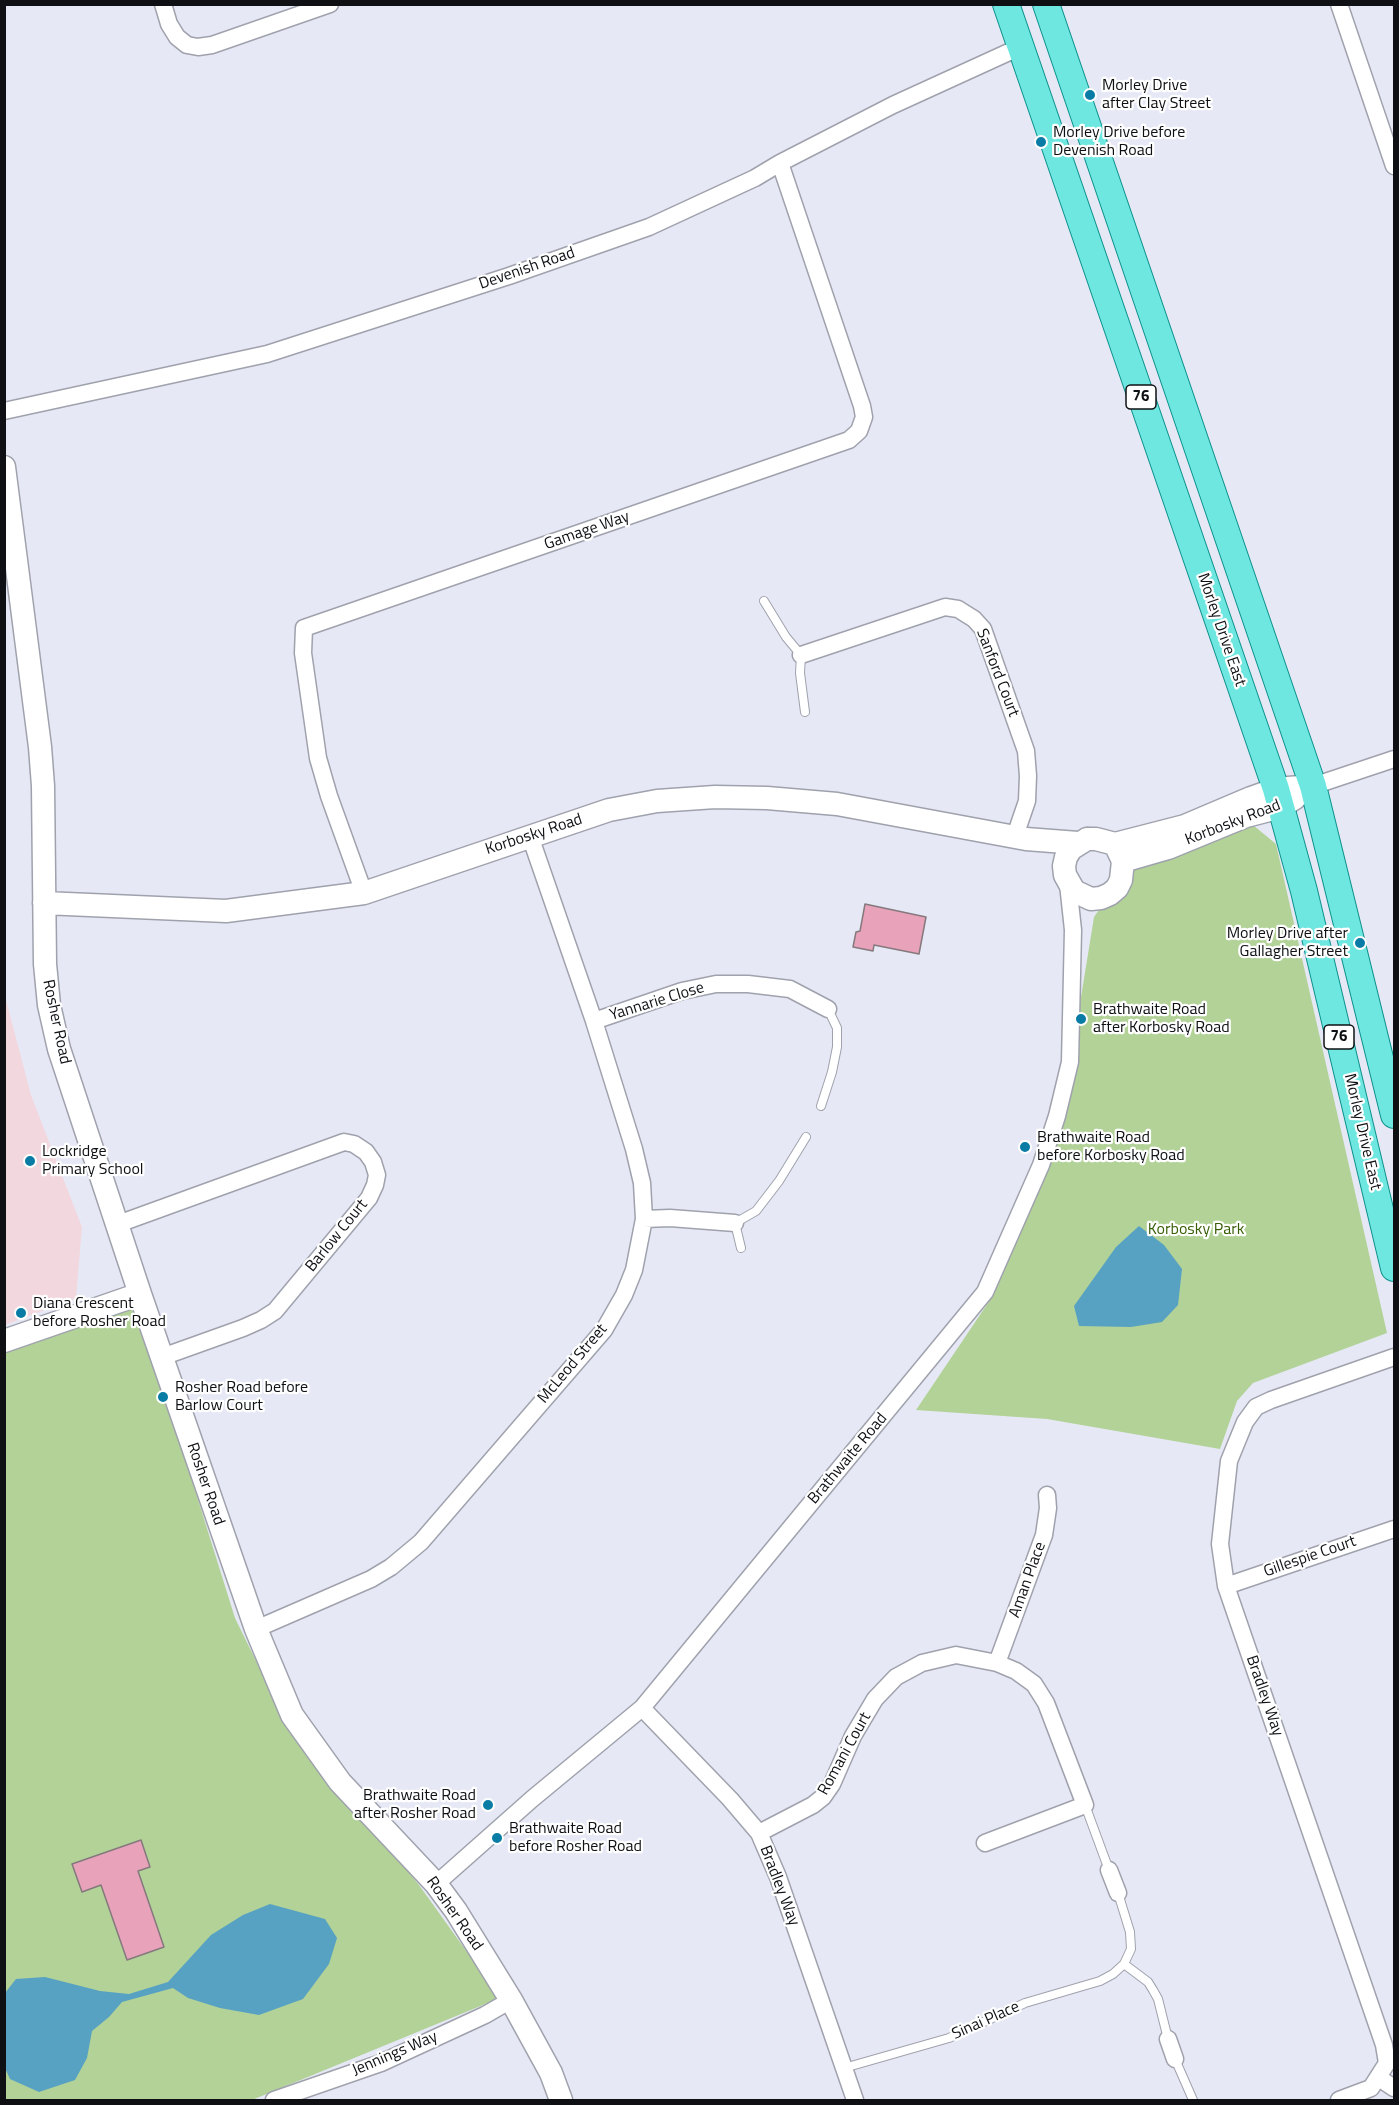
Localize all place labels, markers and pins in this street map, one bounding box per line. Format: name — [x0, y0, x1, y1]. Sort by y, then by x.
place label: Morley Drive after Clay Street — [1102, 76, 1211, 114]
marker: Morley Drive after Clay Street — [1083, 88, 1097, 102]
place label: Morley Drive before Devenish Road — [1053, 123, 1185, 161]
marker: Morley Drive before Devenish Road — [1034, 135, 1048, 149]
place label: Morley Drive after Gallagher Street — [1227, 924, 1348, 962]
marker: Morley Drive after Gallagher Street — [1353, 936, 1367, 950]
place label: Brathwaite Road after Korbosky Road — [1093, 1000, 1230, 1038]
marker: Brathwaite Road after Korbosky Road — [1074, 1012, 1088, 1026]
place label: Brathwaite Road before Korbosky Road — [1037, 1128, 1185, 1166]
marker: Brathwaite Road before Korbosky Road — [1018, 1140, 1032, 1154]
place label: Lockridge Primary School — [42, 1142, 144, 1180]
marker: Lockridge Primary School — [23, 1154, 37, 1168]
place label: Diana Crescent before Rosher Road — [33, 1294, 166, 1332]
marker: Diana Crescent before Rosher Road — [14, 1306, 28, 1320]
place label: Rosher Road before Barlow Court — [175, 1378, 308, 1416]
marker: Rosher Road before Barlow Court — [156, 1390, 170, 1404]
place label: Brathwaite Road after Rosher Road — [354, 1786, 476, 1824]
marker: Brathwaite Road after Rosher Road — [481, 1798, 495, 1812]
place label: Brathwaite Road before Rosher Road — [509, 1819, 642, 1857]
marker: Brathwaite Road before Rosher Road — [490, 1831, 504, 1845]

